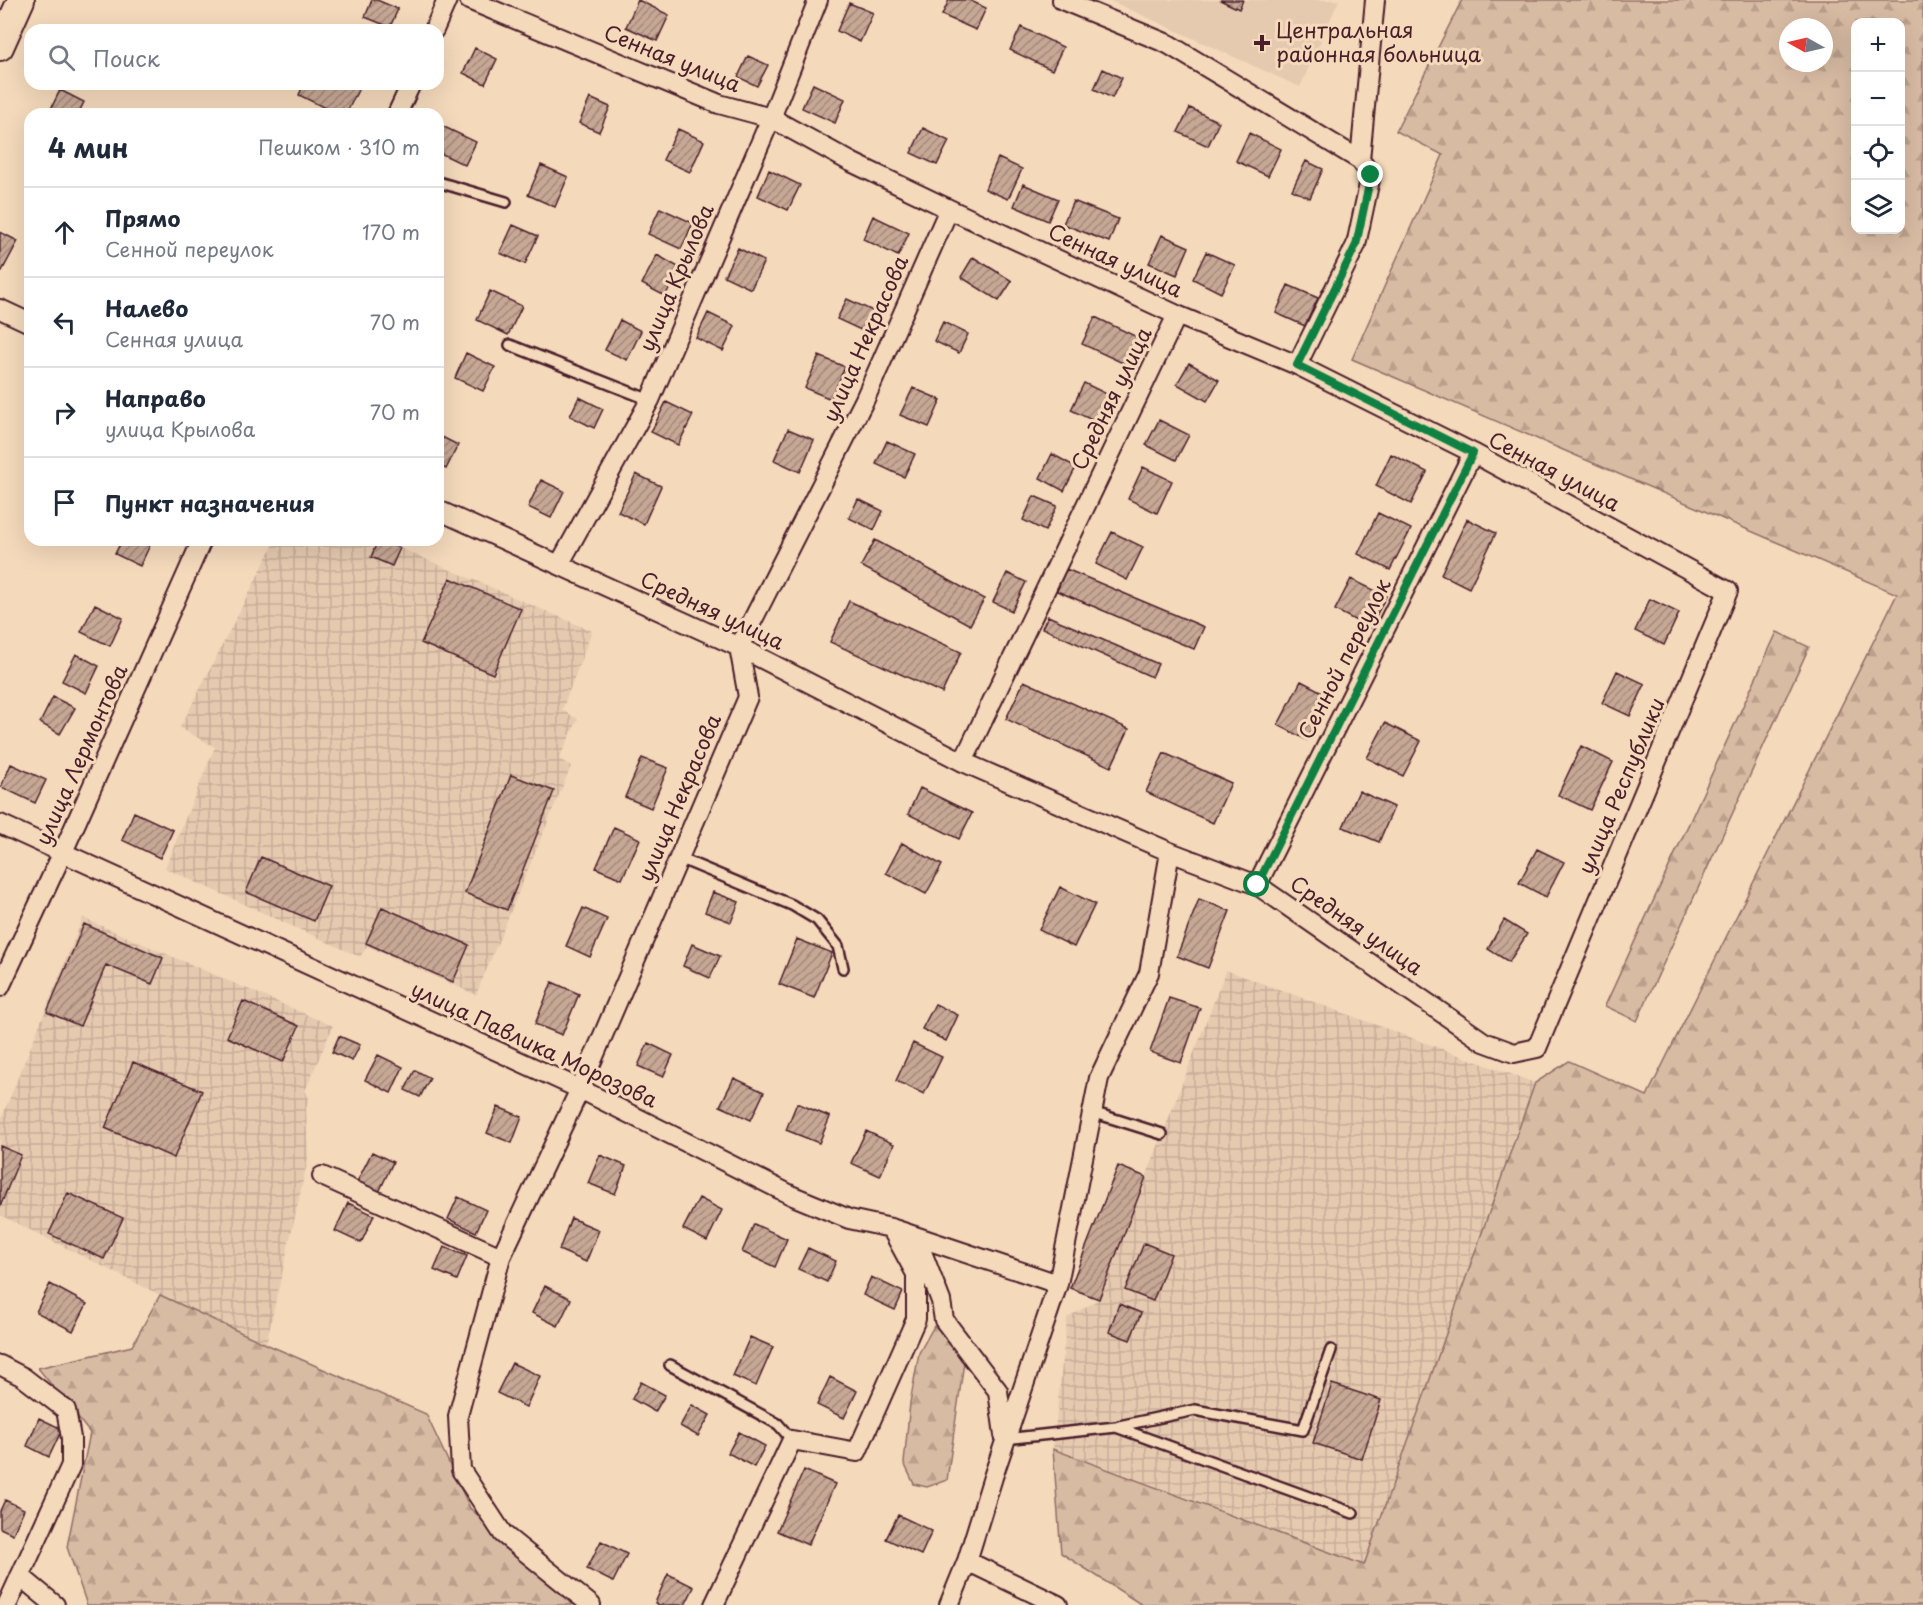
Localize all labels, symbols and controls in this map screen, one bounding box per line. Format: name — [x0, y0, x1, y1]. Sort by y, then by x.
place label: Центральная районная больница — [1276, 13, 1482, 69]
street label: Сенная улица — [600, 15, 747, 99]
north arrow — [1779, 18, 1833, 72]
map controls — [1851, 18, 1905, 234]
button: + — [1851, 18, 1905, 72]
search box — [24, 24, 444, 90]
marker: Центральная районная больница — [1253, 34, 1271, 52]
icon: search — [45, 41, 78, 74]
text: Поиск — [93, 41, 160, 74]
button: − — [1851, 72, 1905, 126]
button: locate — [1851, 126, 1905, 180]
text: 4 мин — [48, 128, 129, 167]
text: Пешком · 310 m — [258, 132, 420, 162]
route end — [1357, 161, 1383, 187]
button: layers — [1851, 180, 1905, 234]
street label: улица Крылова — [630, 198, 721, 356]
text: Прямо — [105, 201, 180, 234]
street label: Сенная улица — [1043, 214, 1189, 305]
icon: ahead — [48, 216, 81, 249]
text: 170 m — [362, 217, 420, 247]
text: Сенной переулок — [105, 234, 274, 264]
street label: улица Некрасова — [813, 250, 915, 427]
text: Налево — [105, 291, 188, 324]
icon: left — [48, 306, 81, 339]
text: 70 m — [370, 307, 420, 337]
street label: Средняя улица — [1062, 320, 1159, 475]
text: Сенная улица — [105, 324, 243, 354]
text: Направо — [105, 381, 206, 414]
icon: right — [48, 396, 81, 429]
text: 70 m — [370, 397, 420, 427]
text: улица Крылова — [105, 414, 255, 444]
street label: Сенная улица — [1483, 422, 1627, 519]
icon: arrive — [48, 486, 81, 519]
text: Пункт назначения — [105, 486, 315, 519]
street label: Средняя улица — [636, 562, 791, 657]
street label: Сенной переулок — [1289, 571, 1398, 744]
street label: улица Лермонтова — [26, 659, 134, 850]
street label: улица Республики — [1568, 692, 1672, 878]
street label: улица Некрасова — [628, 708, 728, 886]
street label: Средняя улица — [1284, 867, 1431, 983]
route start — [1243, 871, 1269, 897]
street label: улица Павлика Морозова — [406, 972, 663, 1115]

